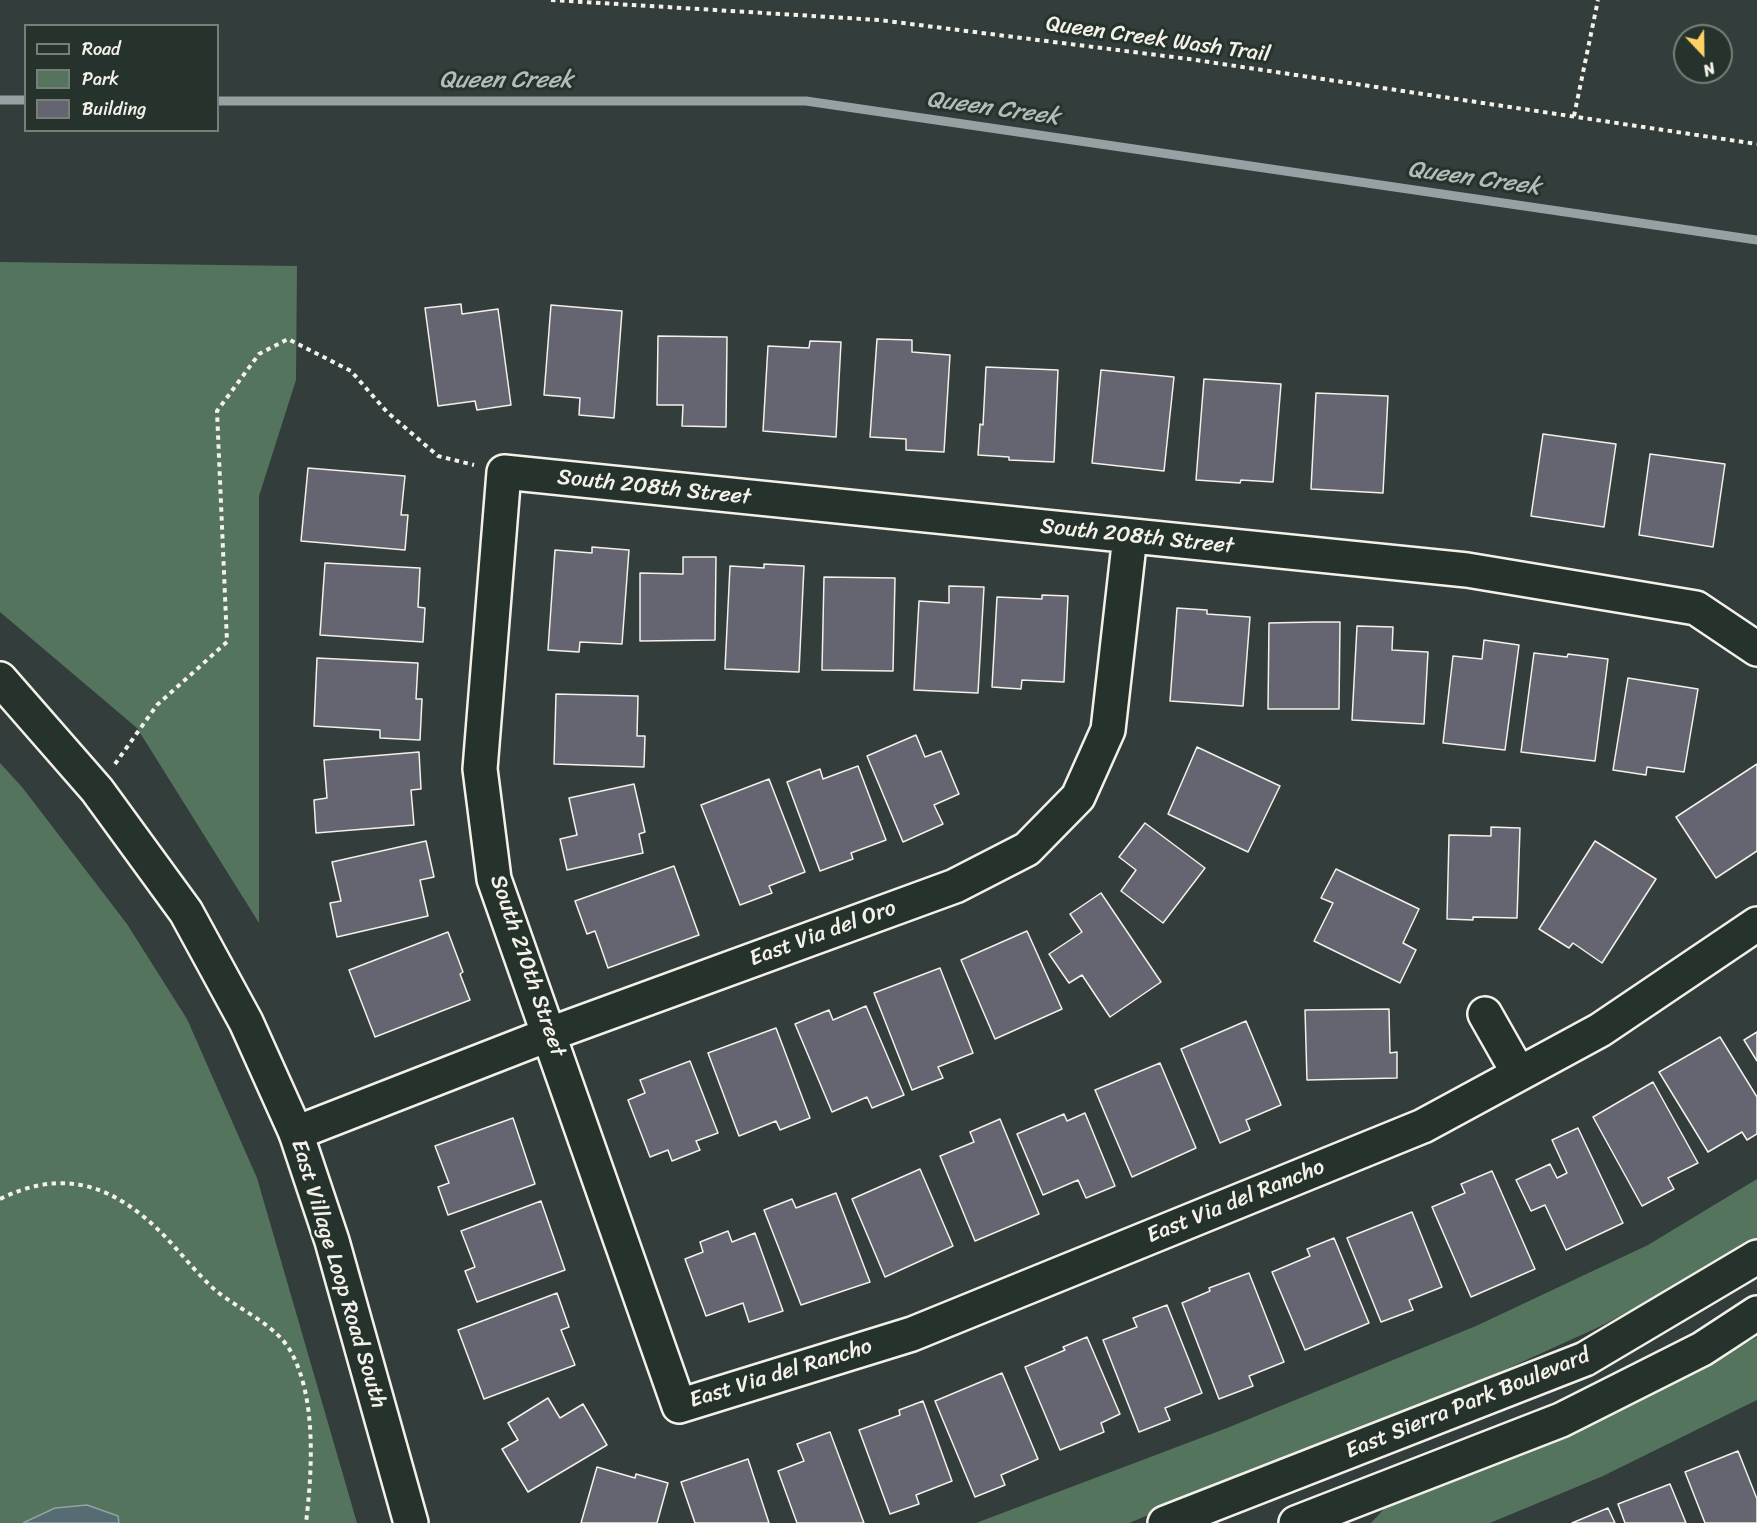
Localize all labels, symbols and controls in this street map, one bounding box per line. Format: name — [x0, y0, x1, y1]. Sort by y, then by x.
street label: Queen Creek Wash Trail — [1044, 11, 1272, 69]
legend — [24, 24, 219, 132]
north arrow — [1673, 24, 1733, 84]
text: Road — [82, 33, 121, 65]
text: N — [1699, 54, 1720, 85]
text: Park — [82, 63, 119, 95]
water label: Queen Creek — [439, 67, 573, 95]
water label: Queen Creek — [925, 85, 1061, 133]
text: Building — [82, 93, 146, 125]
water label: Queen Creek — [1406, 155, 1542, 203]
street label: South 208th Street — [556, 465, 752, 511]
street label: South 208th Street — [1039, 514, 1235, 560]
street label: South 210th Street — [484, 872, 570, 1060]
street label: East Via del Oro — [746, 895, 900, 973]
street label: East Village Loop Road South — [285, 1136, 391, 1412]
street label: East Via del Rancho — [1143, 1154, 1329, 1250]
street label: East Via del Rancho — [687, 1334, 875, 1414]
street label: East Sierra Park Boulevard — [1342, 1343, 1594, 1465]

